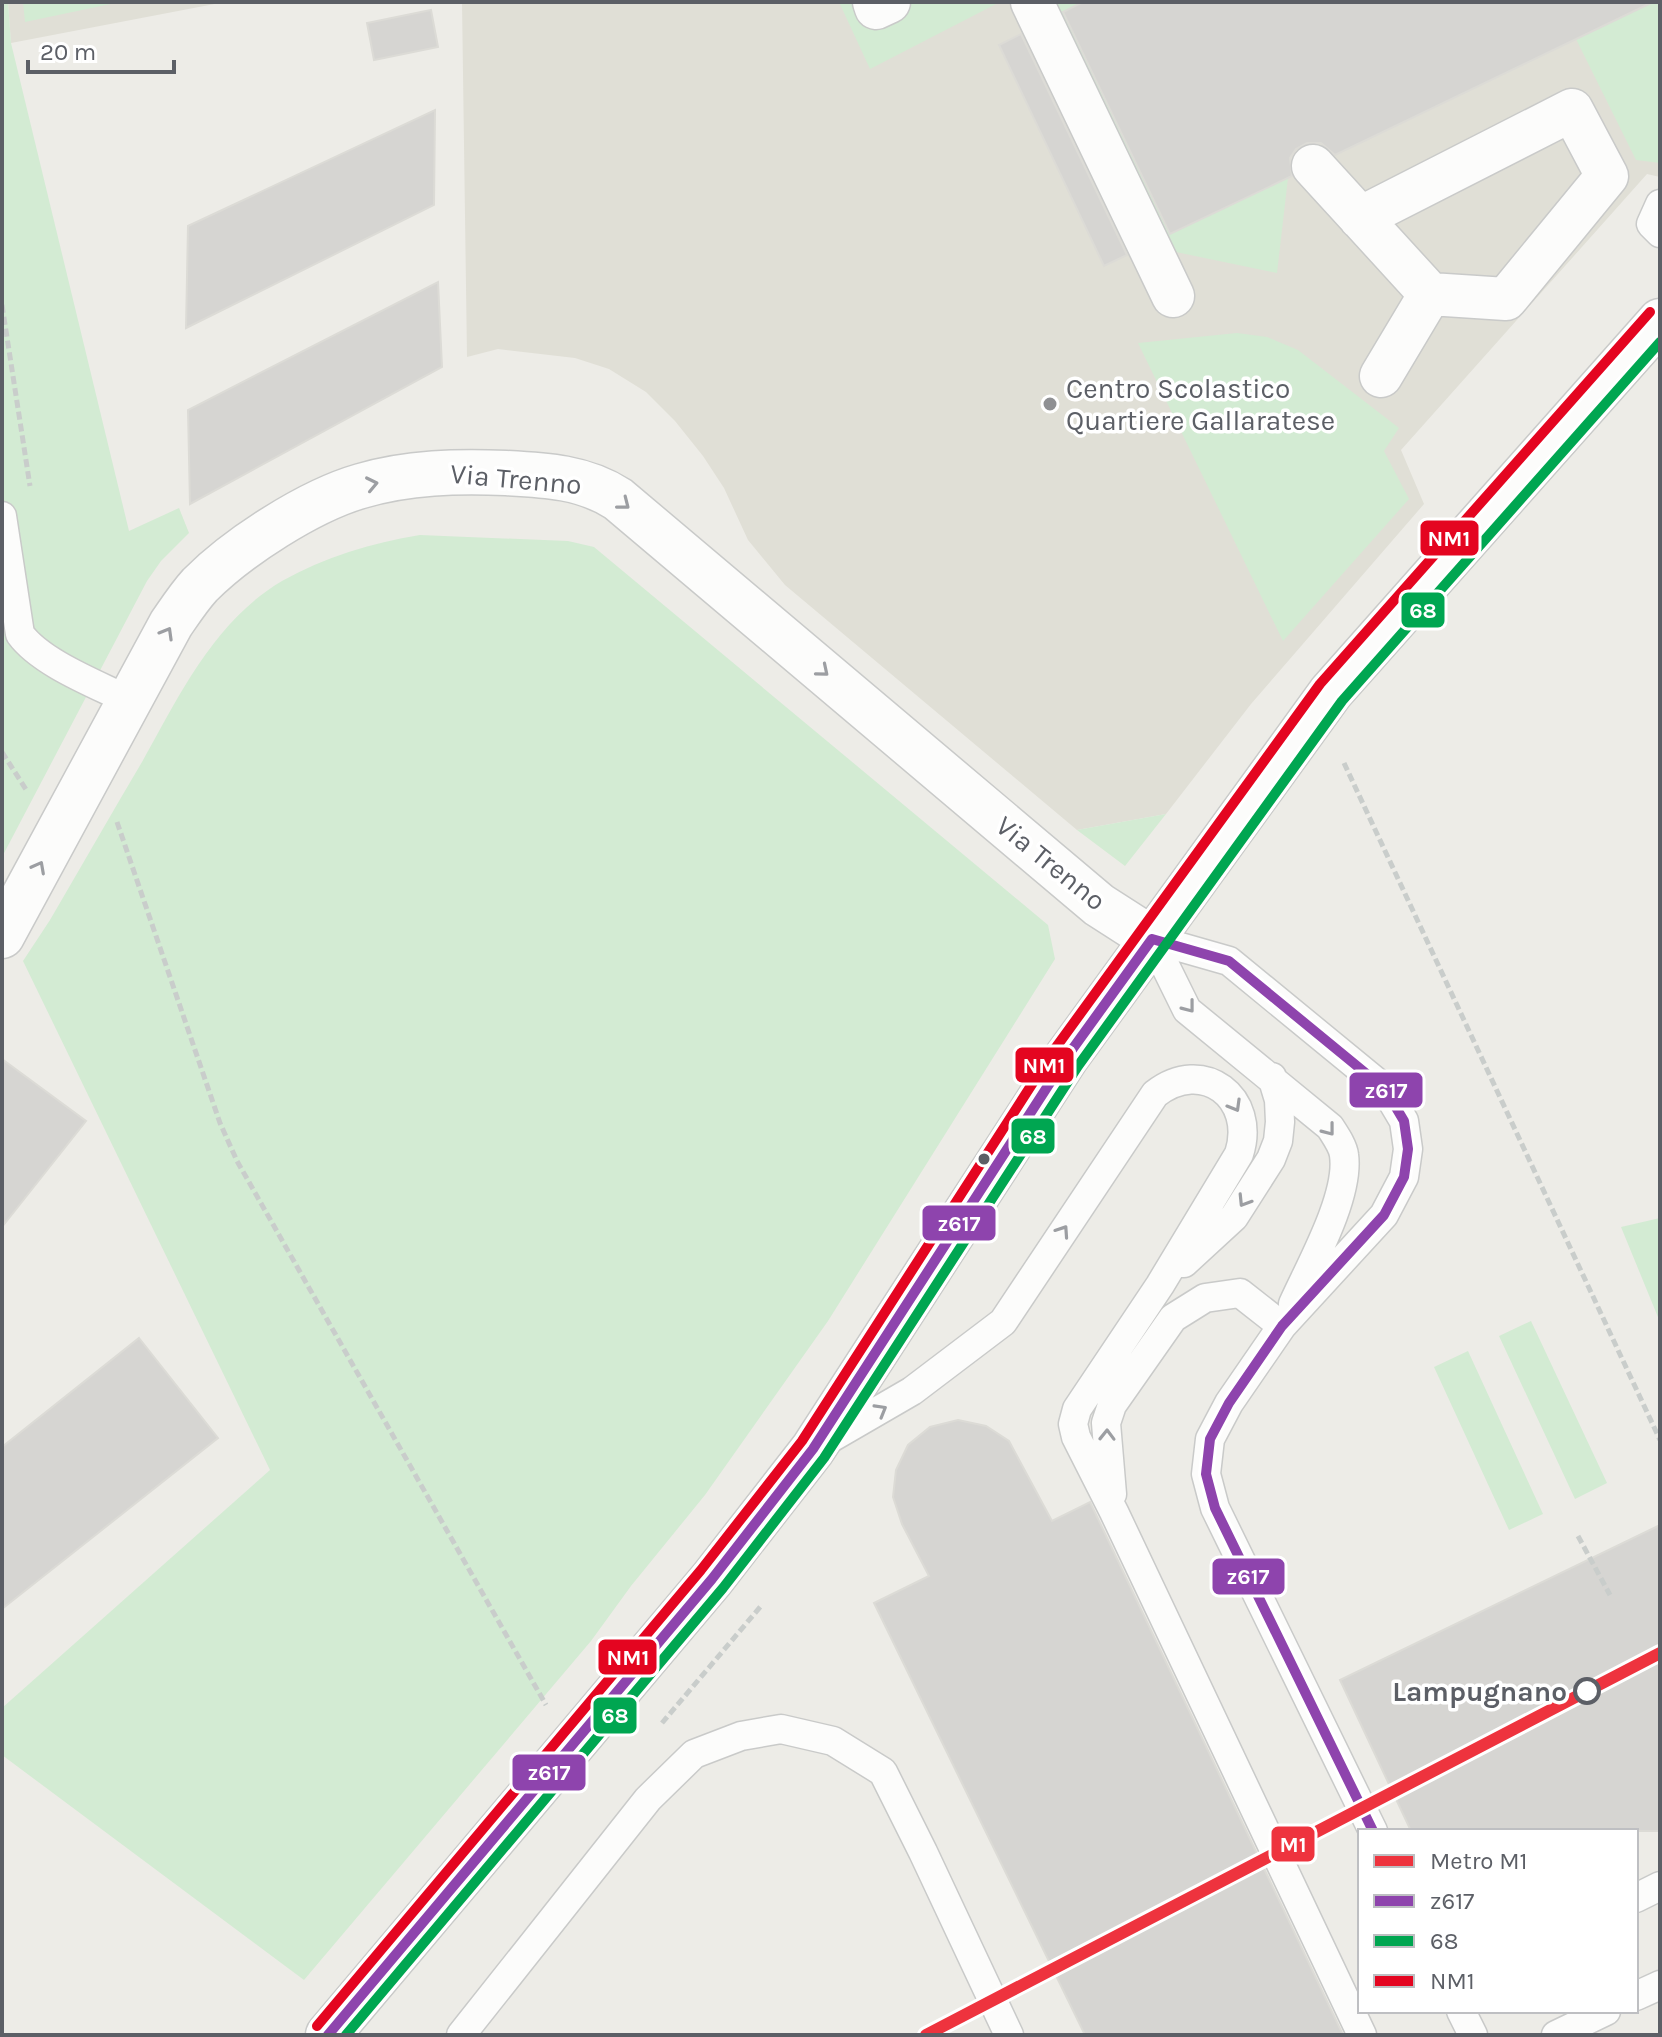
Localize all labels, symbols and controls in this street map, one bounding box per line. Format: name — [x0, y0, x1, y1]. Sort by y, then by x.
scale bar — [28, 24, 174, 74]
text: 20 m — [40, 38, 96, 66]
place label: Centro Scolastico Quartiere Gallaratese — [1066, 372, 1335, 437]
marker: Centro Scolastico Quartiere Gallaratese — [1041, 395, 1059, 413]
street label: Via Trenno — [449, 457, 583, 501]
one-way arrow — [365, 476, 378, 493]
one-way arrow — [615, 494, 629, 509]
line badge: NM1 — [1419, 519, 1480, 557]
text: NM1 — [1428, 526, 1470, 552]
line badge: 68 — [1400, 591, 1446, 629]
text: 68 — [1409, 598, 1437, 624]
one-way arrow — [157, 626, 172, 641]
one-way arrow — [814, 662, 828, 676]
street label: Via Trenno — [989, 809, 1113, 917]
one-way arrow — [29, 860, 44, 875]
one-way arrow — [1180, 998, 1194, 1013]
line badge: NM1 — [1014, 1046, 1075, 1084]
text: NM1 — [1023, 1053, 1065, 1079]
line badge: z617 — [1348, 1071, 1424, 1109]
text: z617 — [1364, 1078, 1408, 1104]
one-way arrow — [1225, 1097, 1241, 1112]
line badge: 68 — [1010, 1117, 1056, 1155]
one-way arrow — [1320, 1120, 1334, 1135]
text: 68 — [1019, 1124, 1047, 1150]
unlabelled marker — [976, 1151, 992, 1167]
one-way arrow — [1239, 1192, 1254, 1207]
line badge: z617 — [921, 1204, 997, 1242]
text: z617 — [937, 1211, 981, 1237]
one-way arrow — [1054, 1225, 1069, 1239]
one-way arrow — [872, 1404, 887, 1419]
one-way arrow — [1098, 1428, 1116, 1440]
line badge: z617 — [1211, 1557, 1286, 1596]
text: z617 — [1226, 1564, 1270, 1590]
line badge: NM1 — [597, 1638, 658, 1676]
text: NM1 — [607, 1645, 649, 1671]
place label: Lampugnano — [1392, 1675, 1567, 1708]
marker: Lampugnano — [1574, 1678, 1600, 1704]
line badge: 68 — [592, 1696, 638, 1735]
text: 68 — [601, 1703, 629, 1729]
line badge: z617 — [511, 1753, 587, 1792]
text: z617 — [527, 1760, 571, 1786]
line badge: M1 — [1270, 1825, 1316, 1863]
legend — [1358, 1829, 1638, 2013]
text: M1 — [1279, 1832, 1307, 1858]
text: Metro M1 — [1430, 1847, 1527, 1875]
text: z617 — [1430, 1887, 1474, 1915]
text: 68 — [1430, 1927, 1459, 1955]
text: NM1 — [1430, 1967, 1475, 1995]

